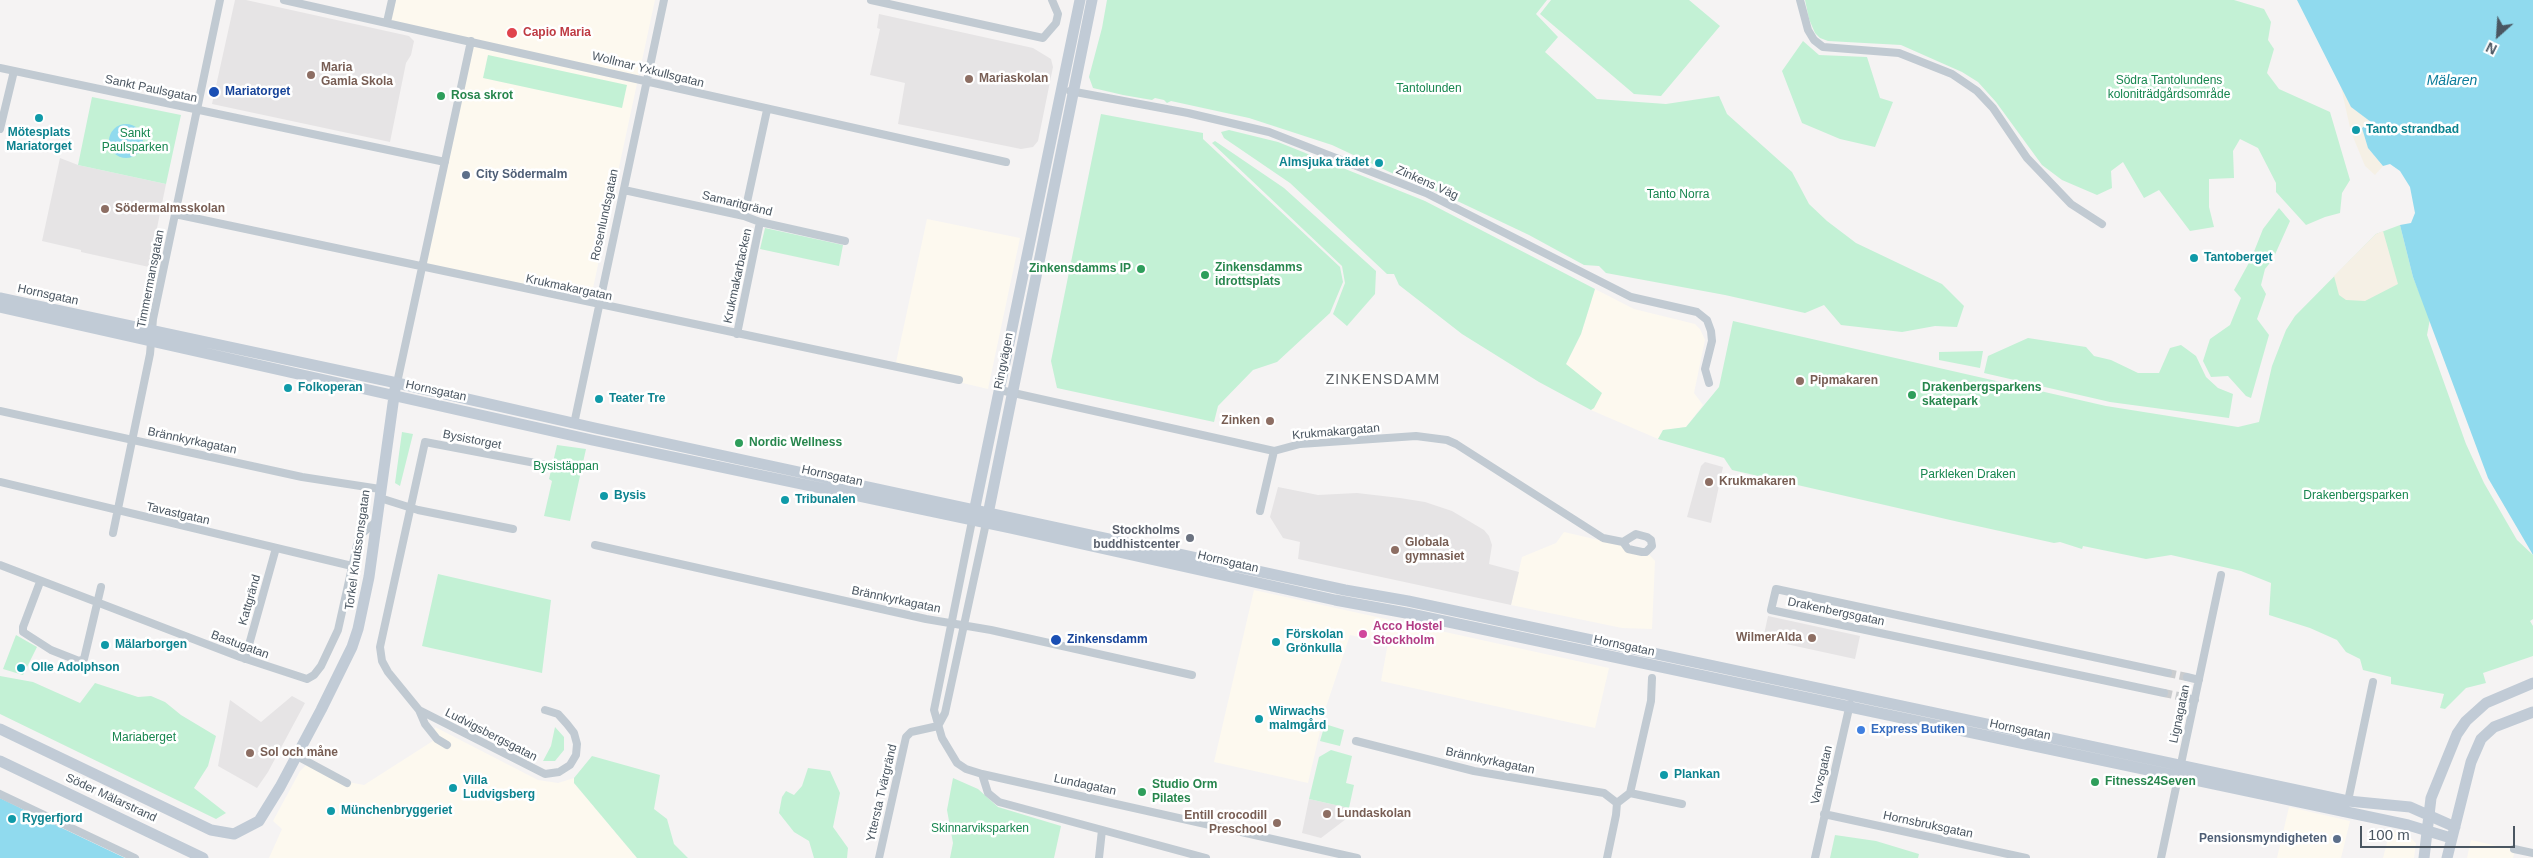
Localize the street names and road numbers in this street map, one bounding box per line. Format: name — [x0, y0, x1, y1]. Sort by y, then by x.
street label: Wollmar Yxkullsgatan — [590, 49, 706, 91]
street label: Sankt Paulsgatan — [103, 72, 199, 106]
street label: Zinkens Väg — [1394, 163, 1460, 203]
street label: Rosenlundsgatan — [588, 168, 622, 262]
street label: Samaritgränd — [700, 188, 774, 220]
street label: Krukmakarbacken — [721, 227, 755, 325]
street label: Timmermansgatan — [134, 229, 168, 329]
street label: Krukmakargatan — [524, 272, 614, 304]
street label: Hornsgatan — [16, 282, 80, 308]
street label: Ringvägen — [991, 331, 1017, 391]
street label: Hornsgatan — [404, 378, 468, 404]
street label: Krukmakargatan — [1292, 421, 1380, 443]
street label: Brännkyrkagatan — [146, 425, 238, 457]
street label: Bysistorget — [441, 427, 503, 453]
street label: Hornsgatan — [800, 463, 864, 489]
street label: Torkel Knutssonsgatan — [342, 489, 374, 611]
street label: Tavastgatan — [145, 500, 211, 528]
street label: Hornsgatan — [1196, 548, 1260, 576]
street label: Kattgränd — [236, 573, 264, 627]
street label: Brännkyrkagatan — [850, 584, 942, 616]
street label: Drakenbergsgatan — [1786, 595, 1886, 629]
street label: Bastugatan — [209, 628, 271, 662]
street label: Hornsgatan — [1592, 633, 1656, 659]
street label: Lignagatan — [2167, 683, 2193, 745]
street label: Ludvigsbergsgatan — [443, 706, 539, 764]
street label: Hornsgatan — [1988, 717, 2052, 743]
street label: Yttersta Tvärgränd — [864, 743, 900, 843]
street label: Varvsgatan — [1808, 744, 1836, 806]
street label: Brännkyrkagatan — [1444, 745, 1536, 777]
street label: Söder Mälarstrand — [63, 771, 159, 825]
street label: Lundagatan — [1052, 771, 1118, 799]
street label: Hornsbruksgatan — [1882, 808, 1974, 842]

